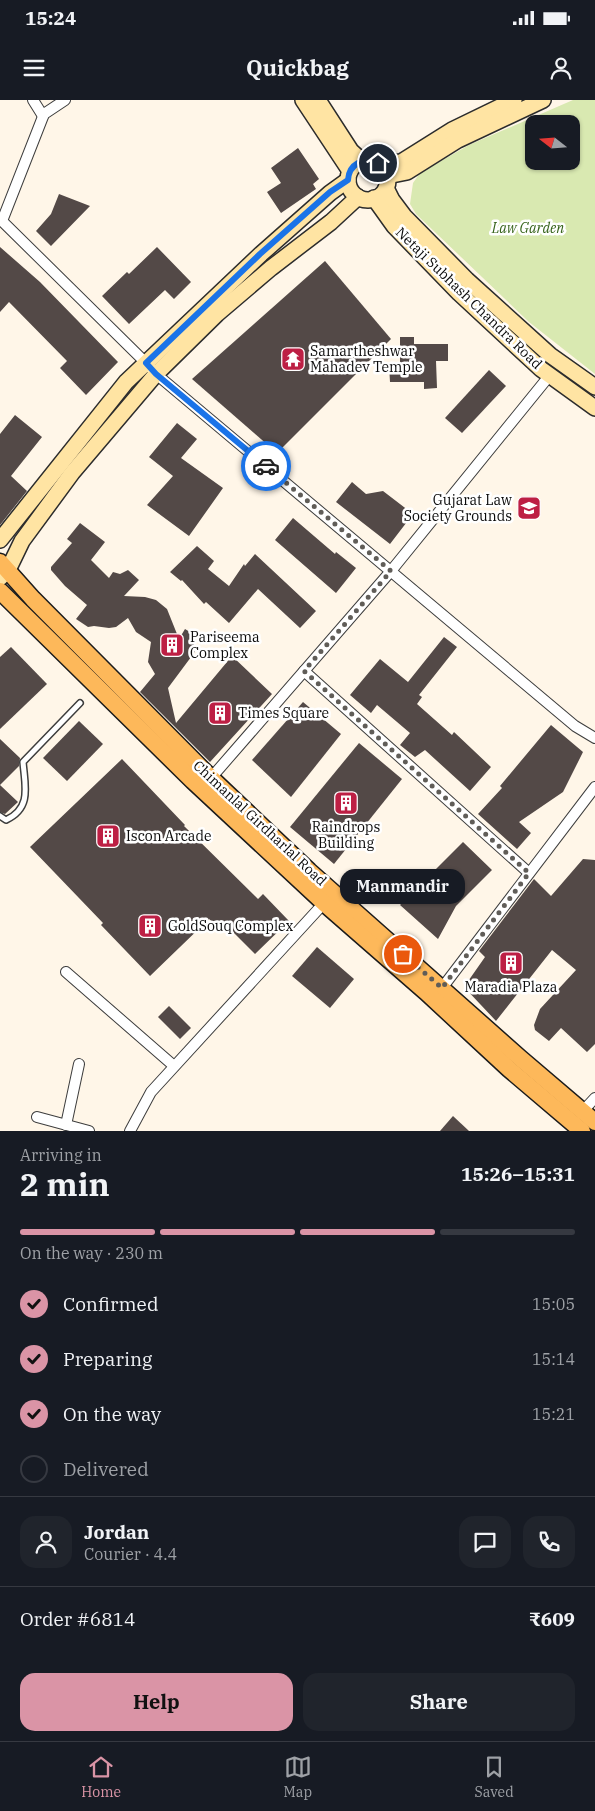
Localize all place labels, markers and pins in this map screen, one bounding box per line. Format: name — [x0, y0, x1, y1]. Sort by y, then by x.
pin — [357, 142, 399, 184]
place label: Samartheshwar Mahadev Temple — [310, 342, 423, 376]
temple icon: Samartheshwar Mahadev Temple — [280, 346, 306, 372]
place label: Gujarat Law Society Grounds — [404, 491, 512, 525]
school or university icon: Gujarat Law Society Grounds — [516, 495, 542, 521]
place label: Pariseema Complex — [190, 628, 260, 662]
building icon: Pariseema Complex — [159, 632, 185, 658]
building icon: Times Square — [207, 700, 233, 726]
place label: Times Square — [238, 704, 329, 722]
building icon: Raindrops Building — [333, 790, 359, 816]
place label: Raindrops Building — [312, 818, 380, 852]
building icon: Iscon Arcade — [95, 823, 121, 849]
place label: Iscon Arcade — [126, 827, 212, 845]
callout: Manmandir — [340, 869, 466, 904]
building icon: GoldSouq Complex — [137, 913, 163, 939]
place label: GoldSouq Complex — [168, 917, 293, 935]
pin — [382, 933, 424, 975]
building icon: Maradia Plaza — [498, 950, 524, 976]
place label: Maradia Plaza — [465, 978, 558, 996]

